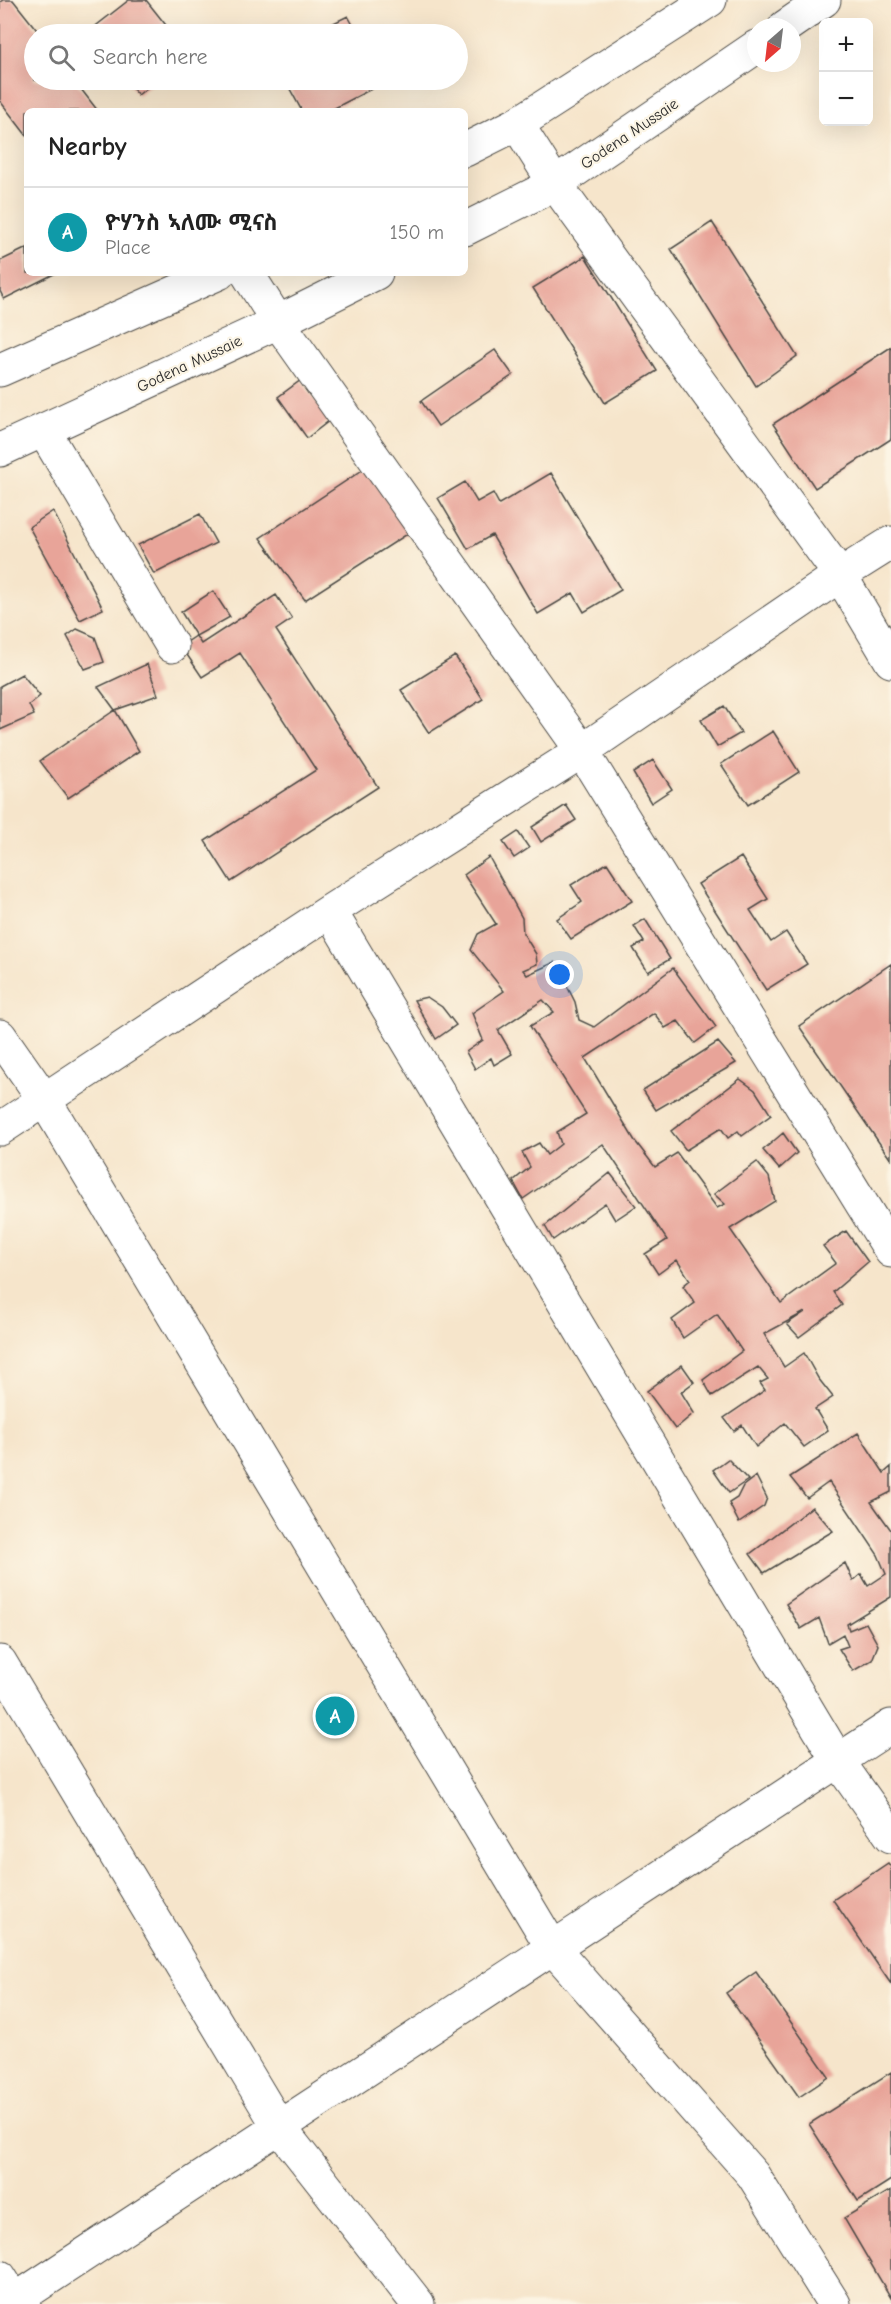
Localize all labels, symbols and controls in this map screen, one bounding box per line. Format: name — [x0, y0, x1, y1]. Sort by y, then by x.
north arrow — [747, 18, 801, 72]
map controls — [819, 18, 873, 126]
button: + — [819, 18, 873, 72]
search box — [24, 24, 468, 90]
icon: search — [45, 41, 78, 74]
text: Search here — [93, 44, 208, 70]
button: − — [819, 72, 873, 126]
street label: Godena Mussaie — [577, 95, 682, 173]
text: Nearby — [48, 132, 127, 162]
text: ዮሃንስ ኣለሙ ሚናስ — [105, 210, 278, 236]
text: A — [62, 221, 73, 244]
text: 150 m — [390, 221, 444, 244]
text: Place — [105, 236, 151, 259]
street label: Godena Mussaie — [134, 332, 245, 396]
your location — [545, 960, 574, 989]
pin: A — [316, 1694, 354, 1738]

